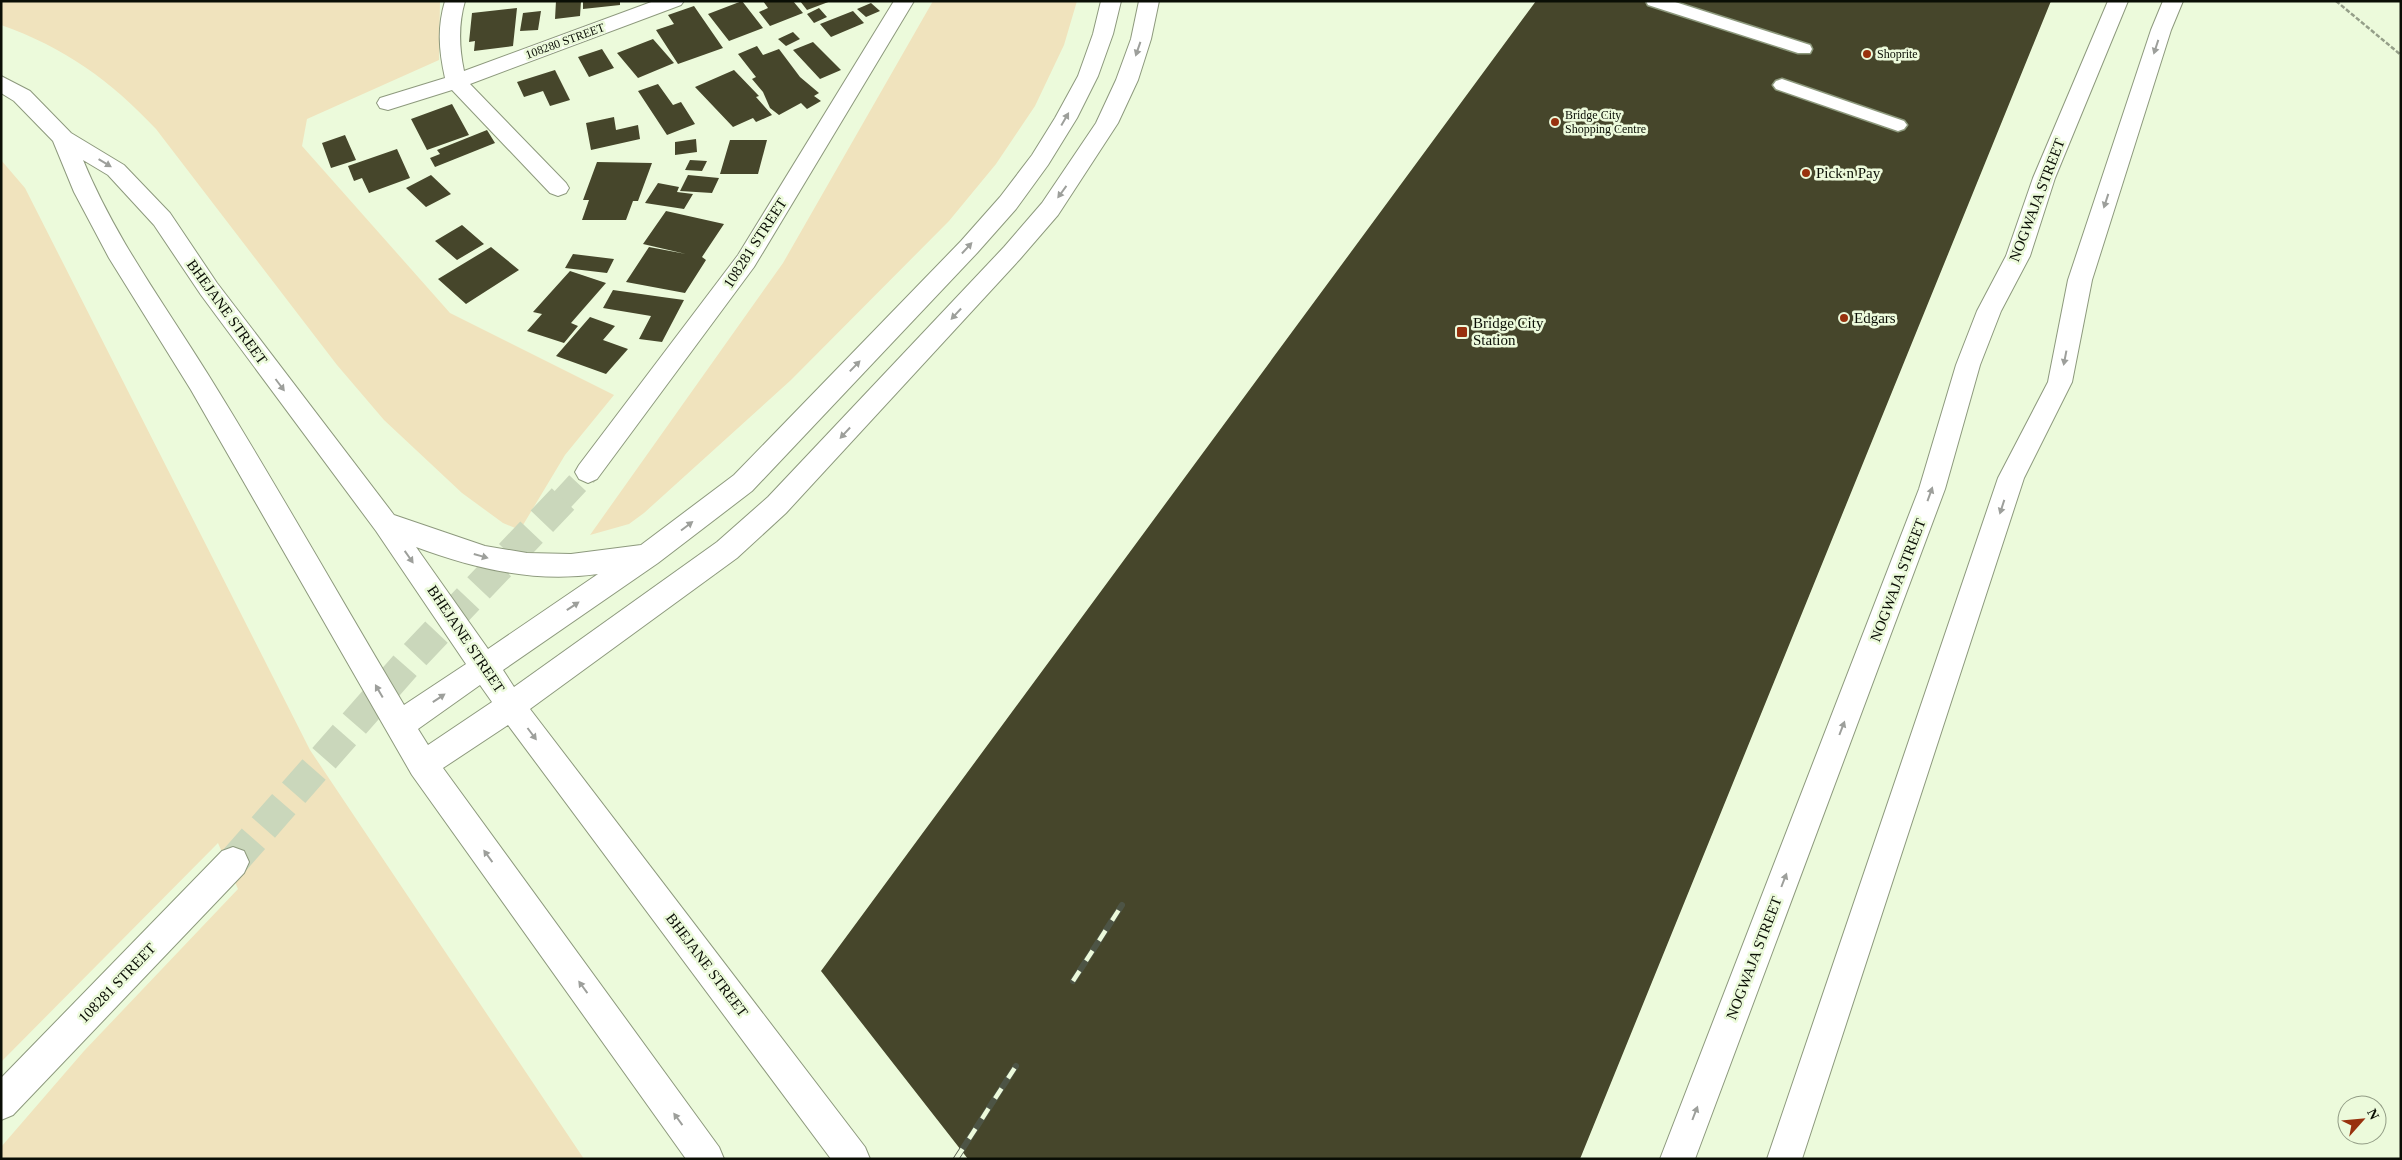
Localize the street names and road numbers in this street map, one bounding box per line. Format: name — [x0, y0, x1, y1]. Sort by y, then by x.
street label: 108280 STREET — [524, 20, 607, 62]
street label: NOGWAJA STREET — [2006, 136, 2068, 264]
street label: 108281 STREET — [720, 195, 790, 291]
street label: BHEJANE STREET — [184, 257, 270, 367]
street label: NOGWAJA STREET — [1867, 516, 1929, 644]
street label: BHEJANE STREET — [424, 583, 508, 695]
street label: NOGWAJA STREET — [1723, 894, 1785, 1022]
street label: BHEJANE STREET — [663, 910, 751, 1020]
street label: 108281 STREET — [75, 940, 159, 1026]

